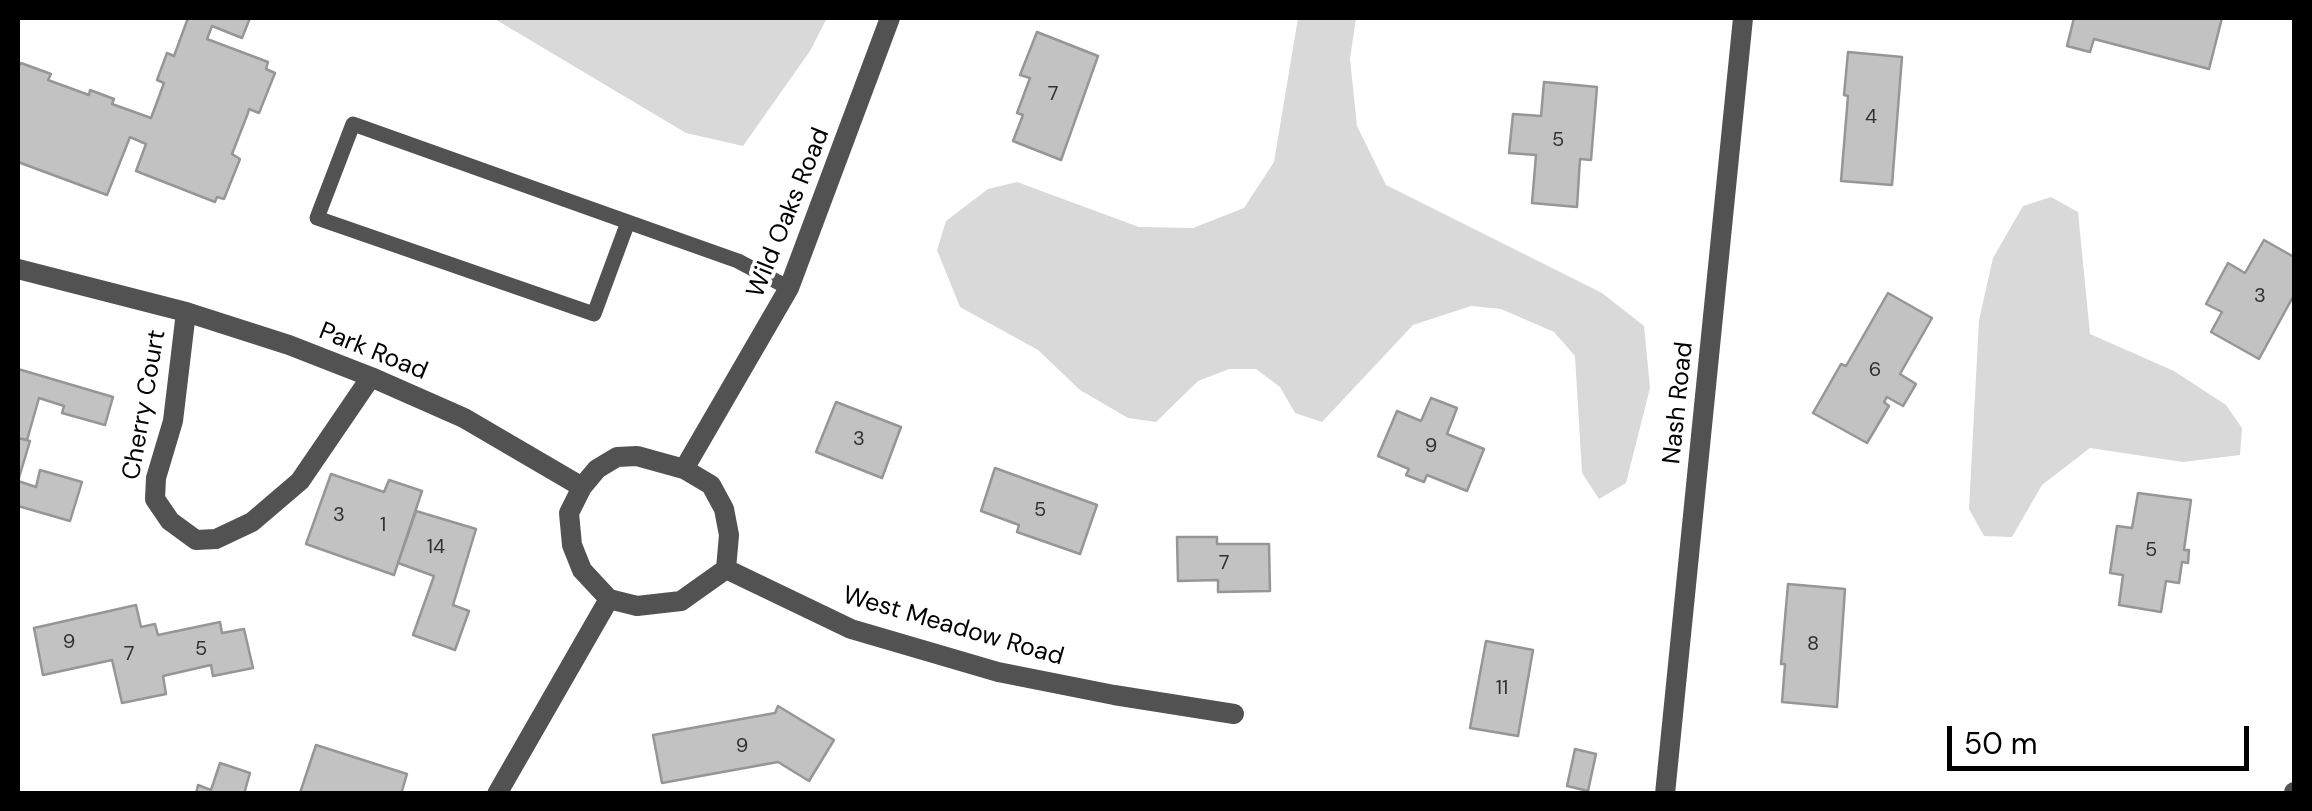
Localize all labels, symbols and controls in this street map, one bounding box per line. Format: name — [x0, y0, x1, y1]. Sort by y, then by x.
house number: 7 — [1048, 83, 1058, 107]
house number: 4 — [1865, 106, 1877, 130]
street label: Wild Oaks Road — [741, 124, 837, 302]
house number: 5 — [1552, 129, 1564, 153]
house number: 3 — [2254, 285, 2266, 309]
street label: Park Road — [314, 317, 432, 387]
street label: Cherry Court — [117, 328, 173, 482]
street label: Nash Road — [1658, 340, 1700, 466]
house number: 6 — [1869, 359, 1881, 383]
house number: 3 — [853, 428, 865, 452]
house number: 9 — [1425, 435, 1437, 459]
house number: 5 — [1034, 499, 1046, 523]
house number: 3 — [333, 504, 345, 528]
house number: 1 — [380, 514, 386, 538]
house number: 14 — [427, 536, 445, 560]
house number: 5 — [2145, 539, 2157, 563]
house number: 7 — [1219, 552, 1229, 576]
street label: West Meadow Road — [839, 581, 1067, 673]
house number: 9 — [63, 631, 75, 655]
house number: 8 — [1807, 633, 1819, 657]
house number: 5 — [195, 638, 207, 662]
house number: 7 — [124, 643, 134, 667]
house number: 11 — [1496, 677, 1508, 701]
scale bar — [1952, 706, 2254, 768]
text: 50 m — [1964, 724, 2038, 763]
house number: 9 — [736, 735, 748, 759]

